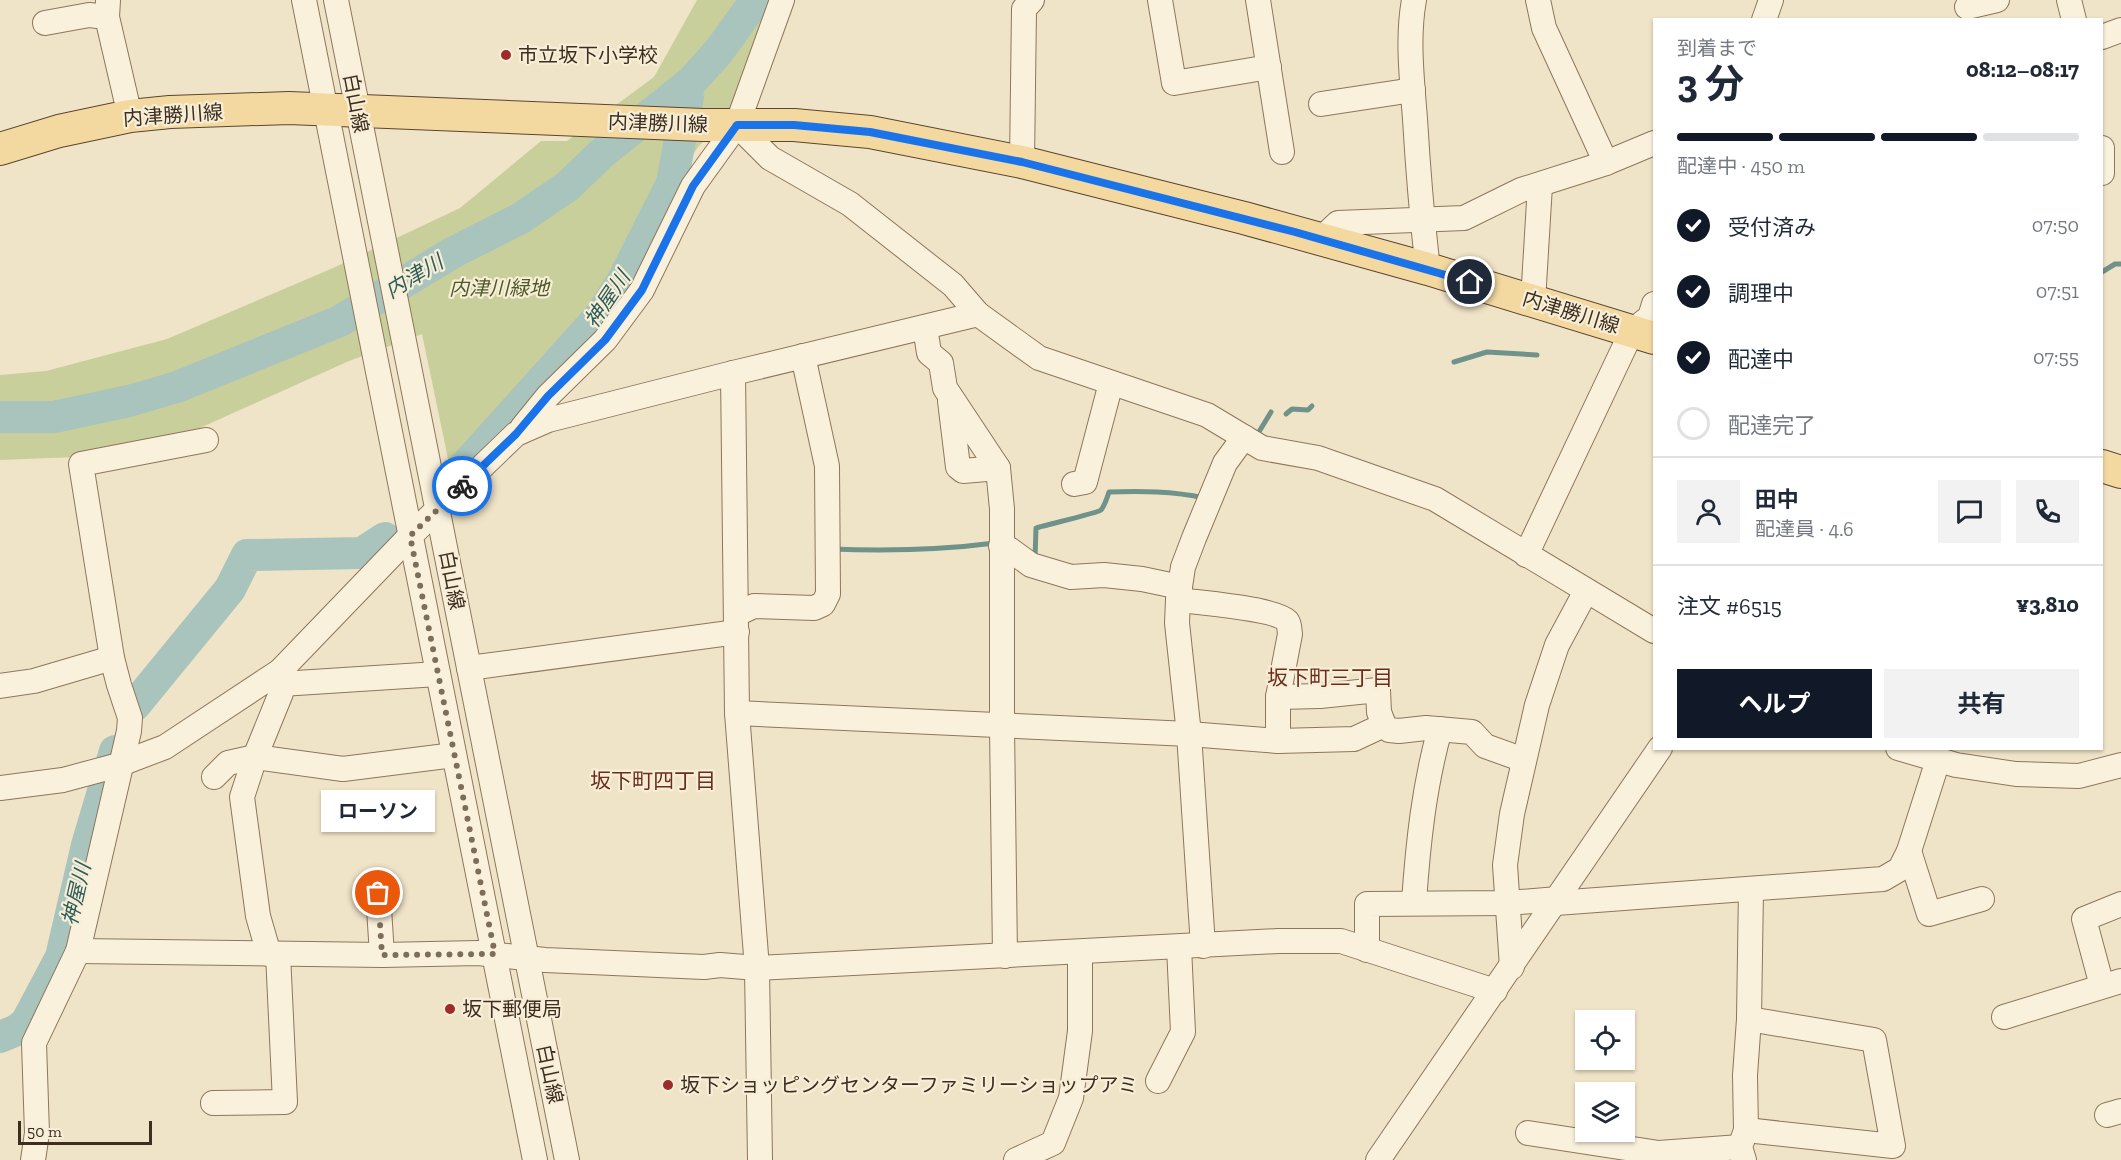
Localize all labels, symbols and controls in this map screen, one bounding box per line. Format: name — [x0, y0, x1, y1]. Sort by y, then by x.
text: 到着まで — [1677, 36, 1757, 60]
place label: 市立坂下小学校 — [518, 43, 658, 67]
marker: 市立坂下小学校 — [499, 48, 513, 62]
text: 08:12–08:17 — [1966, 56, 2079, 83]
text: 3 分 — [1677, 60, 1744, 107]
street label: 白山線 — [338, 71, 374, 135]
street label: 内津勝川線 — [122, 100, 224, 130]
street label: 内津勝川線 — [608, 109, 708, 137]
text: 配達中 · 450 m — [1677, 154, 1805, 178]
icon: check — [1677, 209, 1710, 242]
text: 07:50 — [2032, 213, 2079, 237]
text: 受付済み — [1728, 214, 1816, 241]
water label: 内津川 — [381, 248, 449, 303]
pin — [1444, 256, 1495, 307]
water label: 神屋川 — [579, 264, 636, 332]
icon: home — [1453, 265, 1486, 298]
icon: check — [1677, 275, 1710, 308]
park label: 内津川緑地 — [449, 276, 551, 300]
text: 07:51 — [2036, 279, 2079, 303]
text: 調理中 — [1728, 280, 1794, 307]
street label: 内津勝川線 — [1520, 286, 1622, 338]
icon: check — [1677, 341, 1710, 374]
text: 07:55 — [2033, 345, 2079, 369]
text: 配達中 — [1728, 346, 1794, 373]
text: 配達完了 — [1728, 412, 1816, 439]
courier — [432, 456, 492, 516]
icon: bike — [446, 470, 479, 503]
button: person — [1677, 480, 1740, 543]
button: chat — [1938, 480, 2001, 543]
button: phone — [2016, 480, 2079, 543]
text: 田中 — [1755, 486, 1799, 513]
text: 配達員 · 4.6 — [1755, 517, 1854, 541]
street label: 白山線 — [434, 548, 470, 612]
text: ¥3,810 — [2016, 591, 2079, 618]
text: 注文 #6515 — [1677, 593, 1782, 620]
district label: 坂下町三丁目 — [1267, 665, 1393, 690]
button: ヘルプ — [1677, 669, 1872, 738]
button: 共有 — [1884, 669, 2079, 738]
district label: 坂下町四丁目 — [590, 768, 716, 793]
callout: ローソン — [321, 791, 435, 833]
text: ローソン — [338, 799, 418, 823]
water label: 神屋川 — [57, 859, 96, 928]
pin — [352, 867, 403, 918]
icon: bag — [361, 876, 394, 909]
place label: 坂下郵便局 — [462, 997, 562, 1021]
marker: 坂下郵便局 — [443, 1002, 457, 1016]
map controls — [1575, 1010, 1635, 1142]
button: locate — [1575, 1010, 1635, 1070]
street label: 白山線 — [532, 1042, 568, 1106]
place label: 坂下ショッピングセンターファミリーショップアミ — [680, 1073, 1138, 1097]
marker: 坂下ショッピングセンターファミリーショップアミ — [661, 1078, 675, 1092]
button: layers — [1575, 1082, 1635, 1142]
scale bar — [18, 1118, 152, 1146]
text: 50 m — [27, 1122, 62, 1141]

